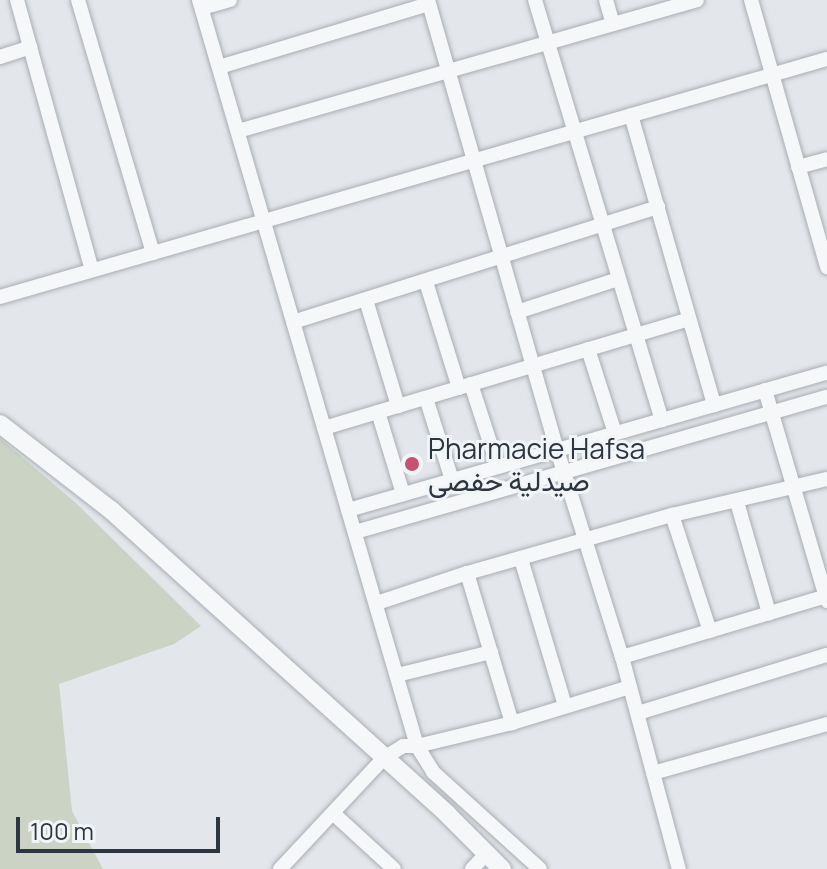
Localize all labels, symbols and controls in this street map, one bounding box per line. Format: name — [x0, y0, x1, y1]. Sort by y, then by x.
place label: Pharmacie Hafsa صيدلية حفصى — [428, 431, 645, 497]
marker: Pharmacie Hafsa صيدلية حفصى — [403, 455, 421, 473]
scale bar — [20, 801, 224, 851]
text: 100 m — [30, 814, 94, 847]

